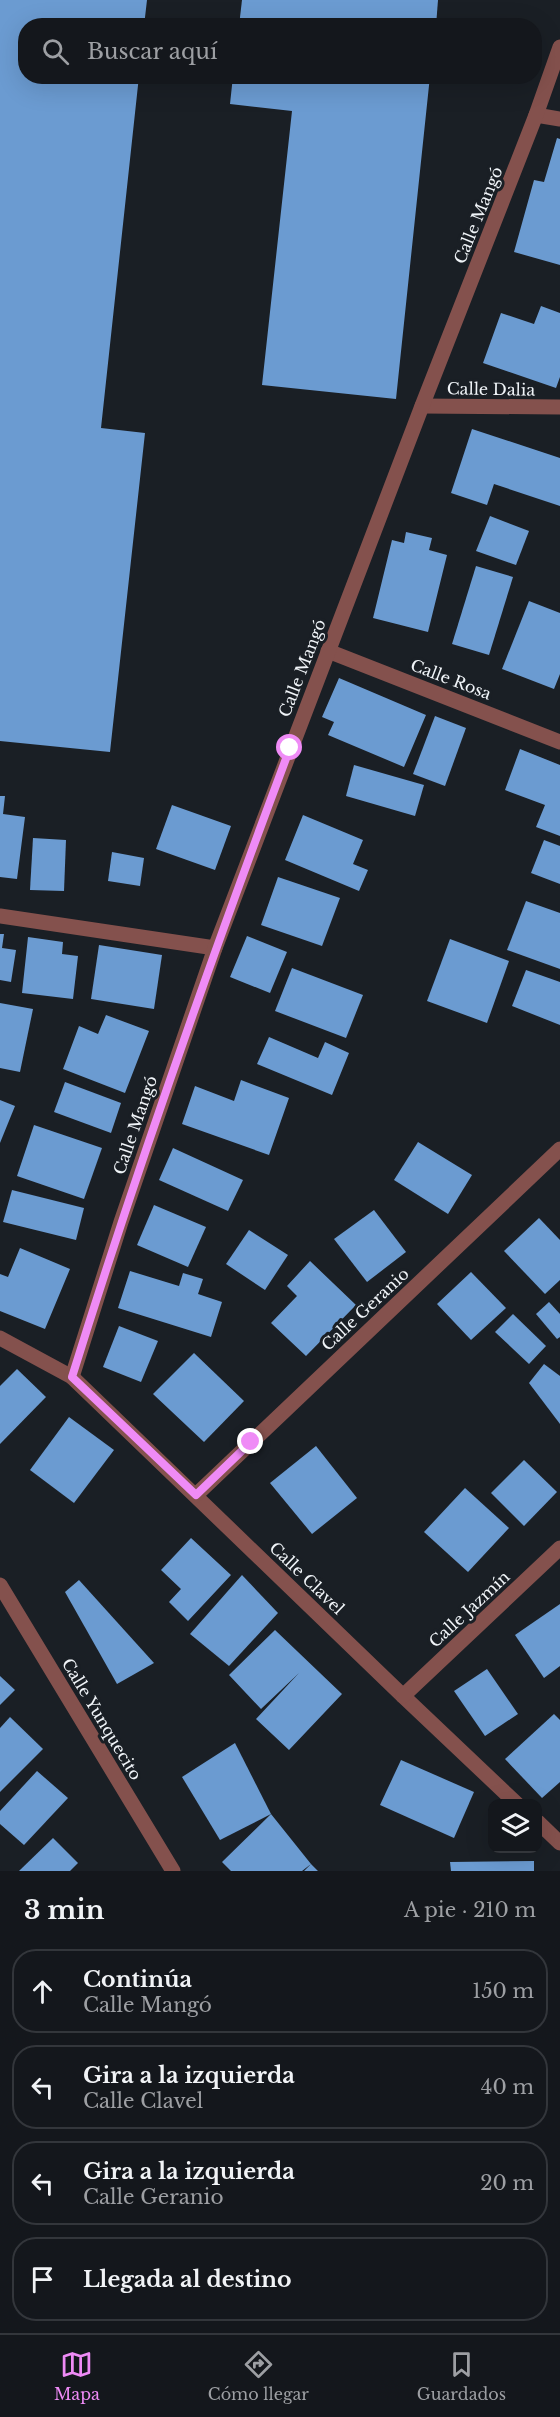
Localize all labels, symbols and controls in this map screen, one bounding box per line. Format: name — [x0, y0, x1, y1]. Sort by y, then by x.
search box — [18, 18, 542, 84]
icon: search — [39, 35, 72, 68]
text: Buscar aquí — [87, 38, 218, 65]
street label: Calle Mangó — [449, 163, 507, 267]
street label: Calle Dalia — [447, 378, 535, 400]
street label: Calle Mangó — [274, 616, 330, 720]
street label: Calle Rosa — [408, 654, 494, 704]
route start — [276, 734, 302, 760]
street label: Calle Mangó — [109, 1073, 161, 1177]
street label: Calle Geranio — [317, 1263, 413, 1355]
route end — [237, 1428, 263, 1454]
street label: Calle Clavel — [265, 1537, 349, 1619]
street label: Calle Jazmín — [424, 1567, 514, 1651]
street label: Calle Yunquecito — [58, 1654, 146, 1784]
map controls — [488, 1799, 542, 1853]
button: layers — [488, 1799, 542, 1853]
text: 3 min — [24, 1894, 105, 1926]
text: A pie · 210 m — [404, 1898, 536, 1922]
text: Continúa — [83, 1966, 192, 1993]
icon: ahead — [26, 1975, 59, 2008]
text: 150 m — [472, 1979, 534, 2003]
text: Calle Mangó — [83, 1993, 212, 2017]
text: Gira a la izquierda — [83, 2062, 295, 2089]
icon: left — [26, 2071, 59, 2104]
text: 40 m — [481, 2075, 534, 2099]
text: Calle Clavel — [83, 2089, 203, 2113]
text: Gira a la izquierda — [83, 2158, 295, 2185]
icon: left — [26, 2167, 59, 2200]
text: 20 m — [480, 2171, 534, 2195]
text: Calle Geranio — [83, 2185, 223, 2209]
icon: arrive — [26, 2263, 59, 2296]
text: Llegada al destino — [83, 2266, 292, 2293]
tab: Mapa — [54, 2348, 100, 2404]
tab: Cómo llegar — [208, 2348, 309, 2404]
tab: Guardados — [417, 2348, 506, 2404]

